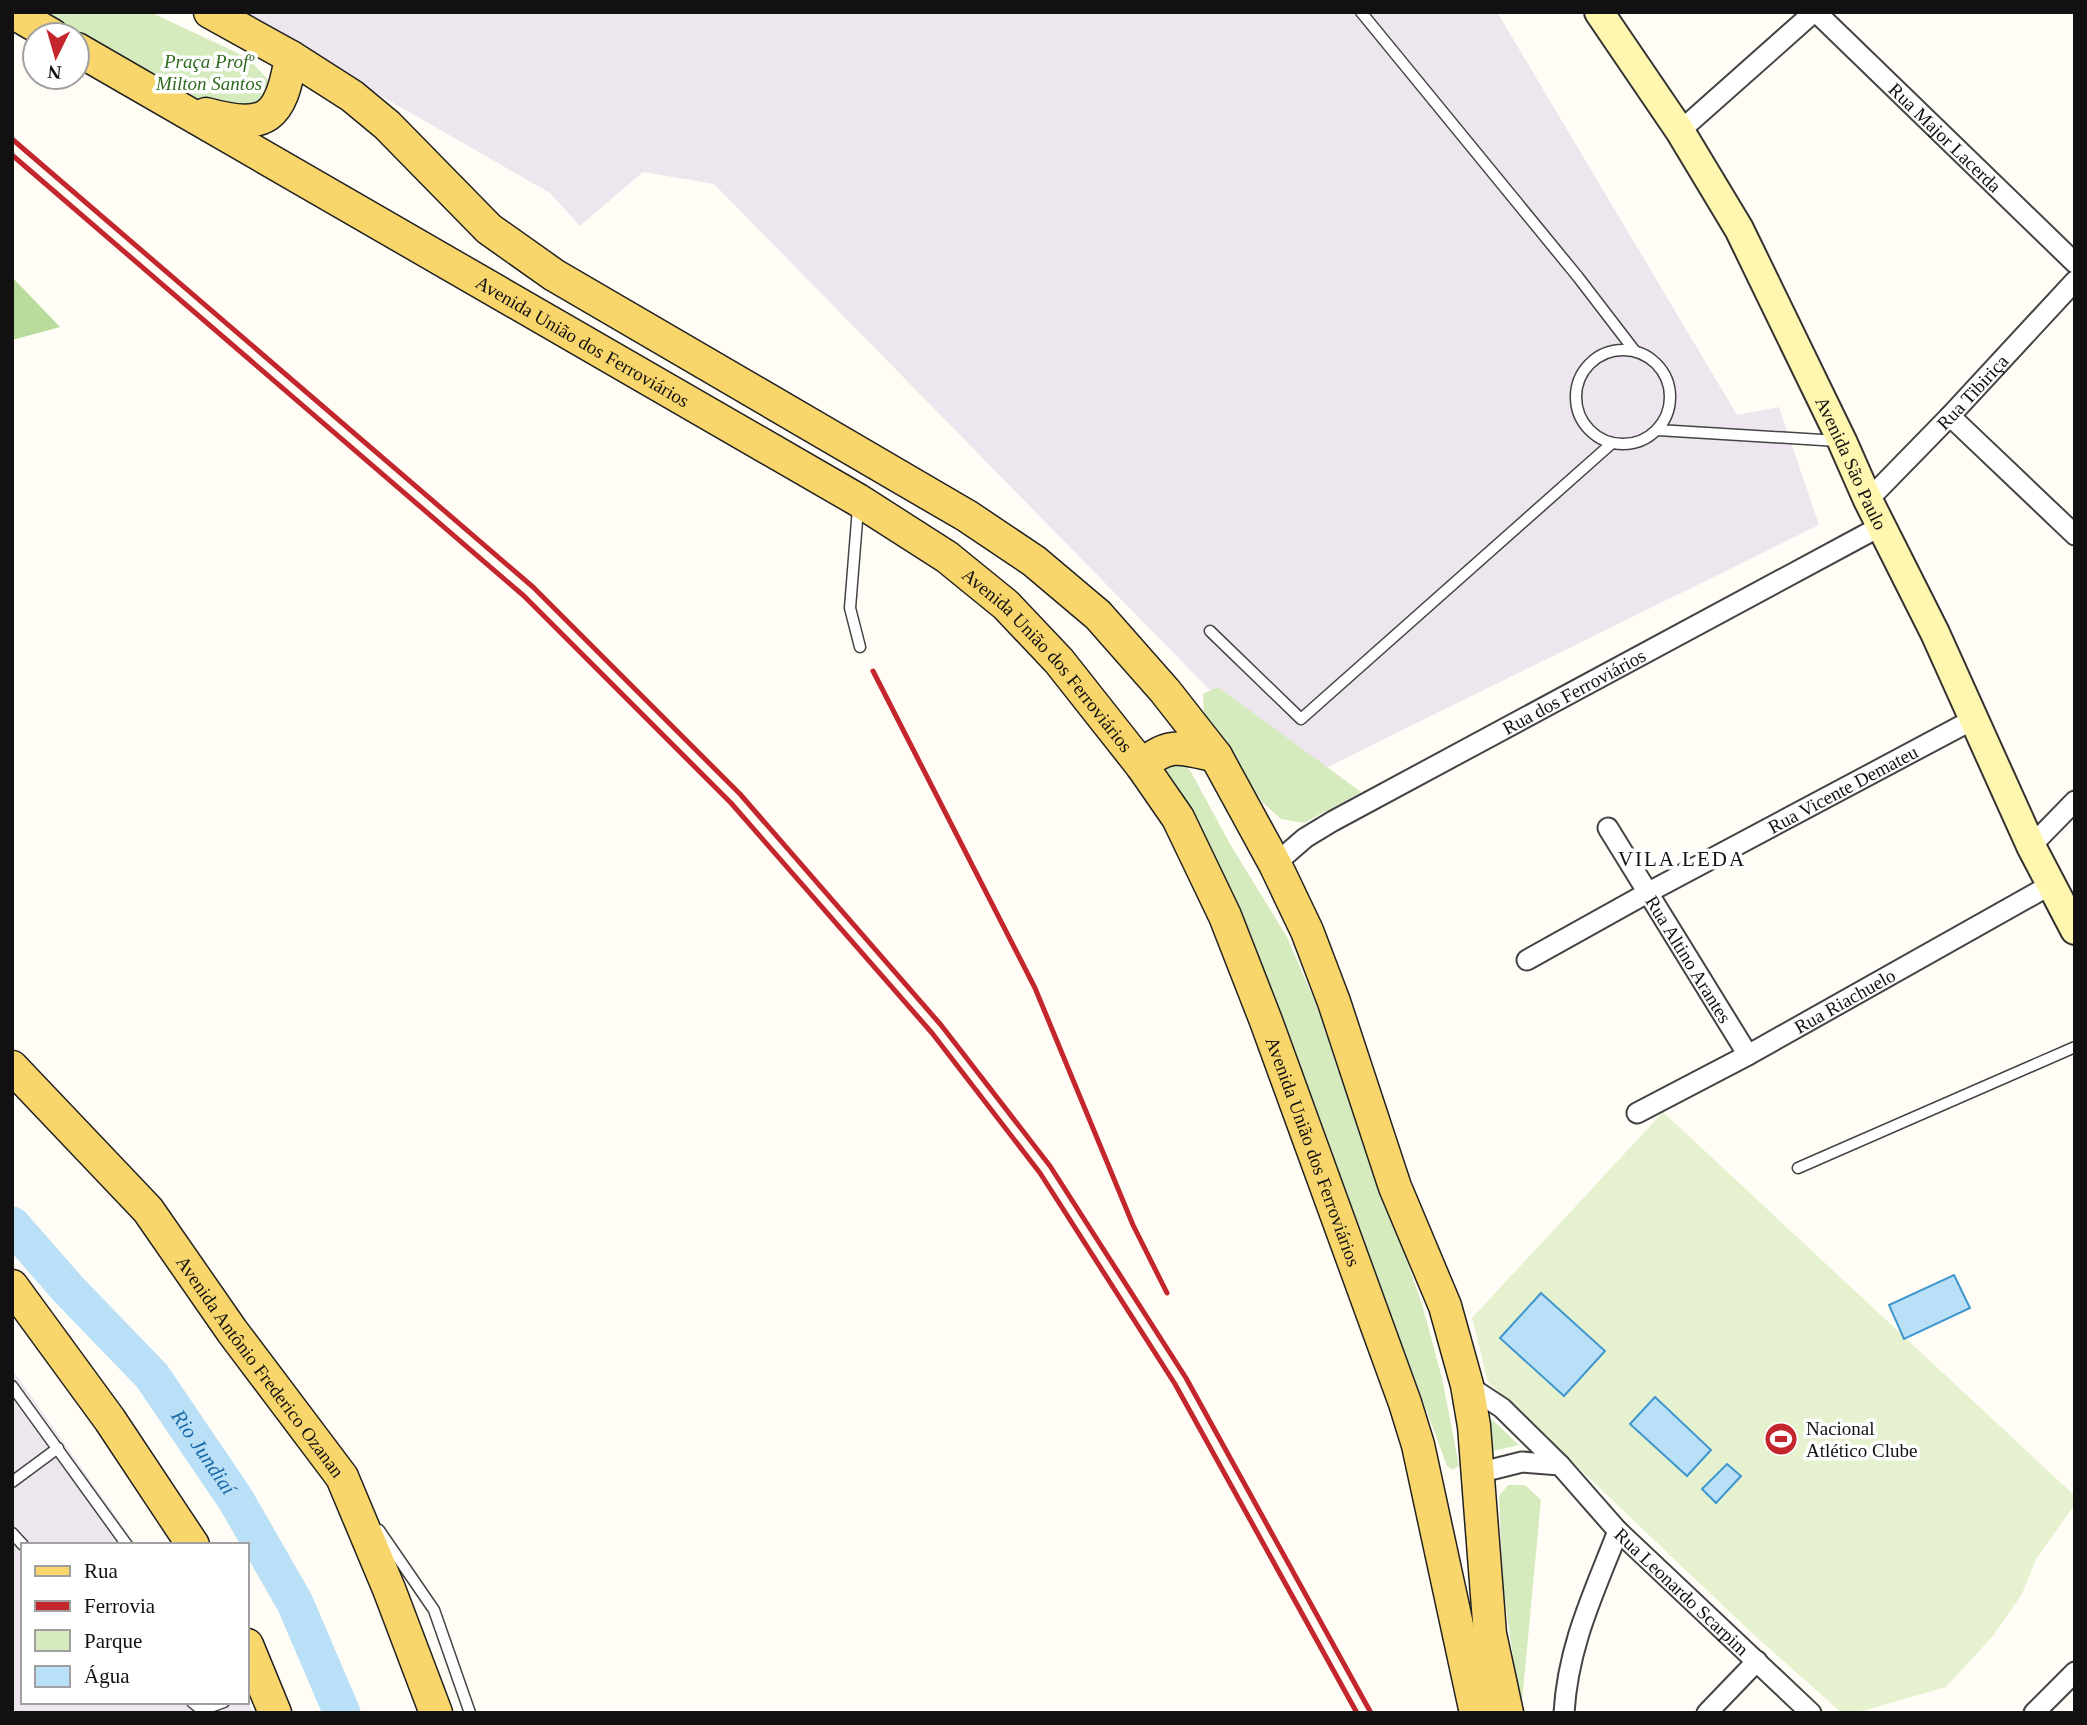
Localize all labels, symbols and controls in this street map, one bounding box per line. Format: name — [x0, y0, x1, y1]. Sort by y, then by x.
north arrow — [21, 21, 91, 91]
park label: Praça Profº Milton Santos — [155, 51, 262, 94]
text: N — [47, 61, 62, 83]
street label: Rua Major Lacerda — [1885, 79, 2006, 197]
street label: Avenida União dos Ferroviários — [472, 272, 693, 411]
street label: Rua Tibiriça — [1933, 350, 2013, 434]
street label: Avenida São Paulo — [1811, 393, 1891, 533]
street label: Avenida União dos Ferroviários — [958, 564, 1137, 756]
street label: Rua dos Ferroviários — [1499, 645, 1649, 739]
street label: Rua Vicente Demateu — [1764, 741, 1922, 838]
district label: VILA LEDA — [1618, 847, 1746, 871]
street label: Rua Altino Arantes — [1641, 892, 1736, 1027]
street label: Rua Riachuelo — [1791, 964, 1899, 1038]
street label: Avenida União dos Ferroviários — [1262, 1034, 1364, 1269]
street label: Avenida Antônio Frederico Ozanan — [172, 1252, 349, 1482]
water label: Rio Jundiaí — [166, 1404, 242, 1501]
place label: Nacional Atlético Clube — [1806, 1418, 1917, 1461]
sports icon: Nacional Atlético Clube — [1762, 1420, 1800, 1458]
street label: Rua Leonardo Scarpim — [1610, 1524, 1753, 1660]
legend — [21, 1543, 248, 1704]
text: Rua — [84, 1559, 119, 1583]
text: Ferrovia — [84, 1594, 156, 1618]
text: Parque — [84, 1629, 142, 1653]
text: Água — [84, 1664, 130, 1688]

